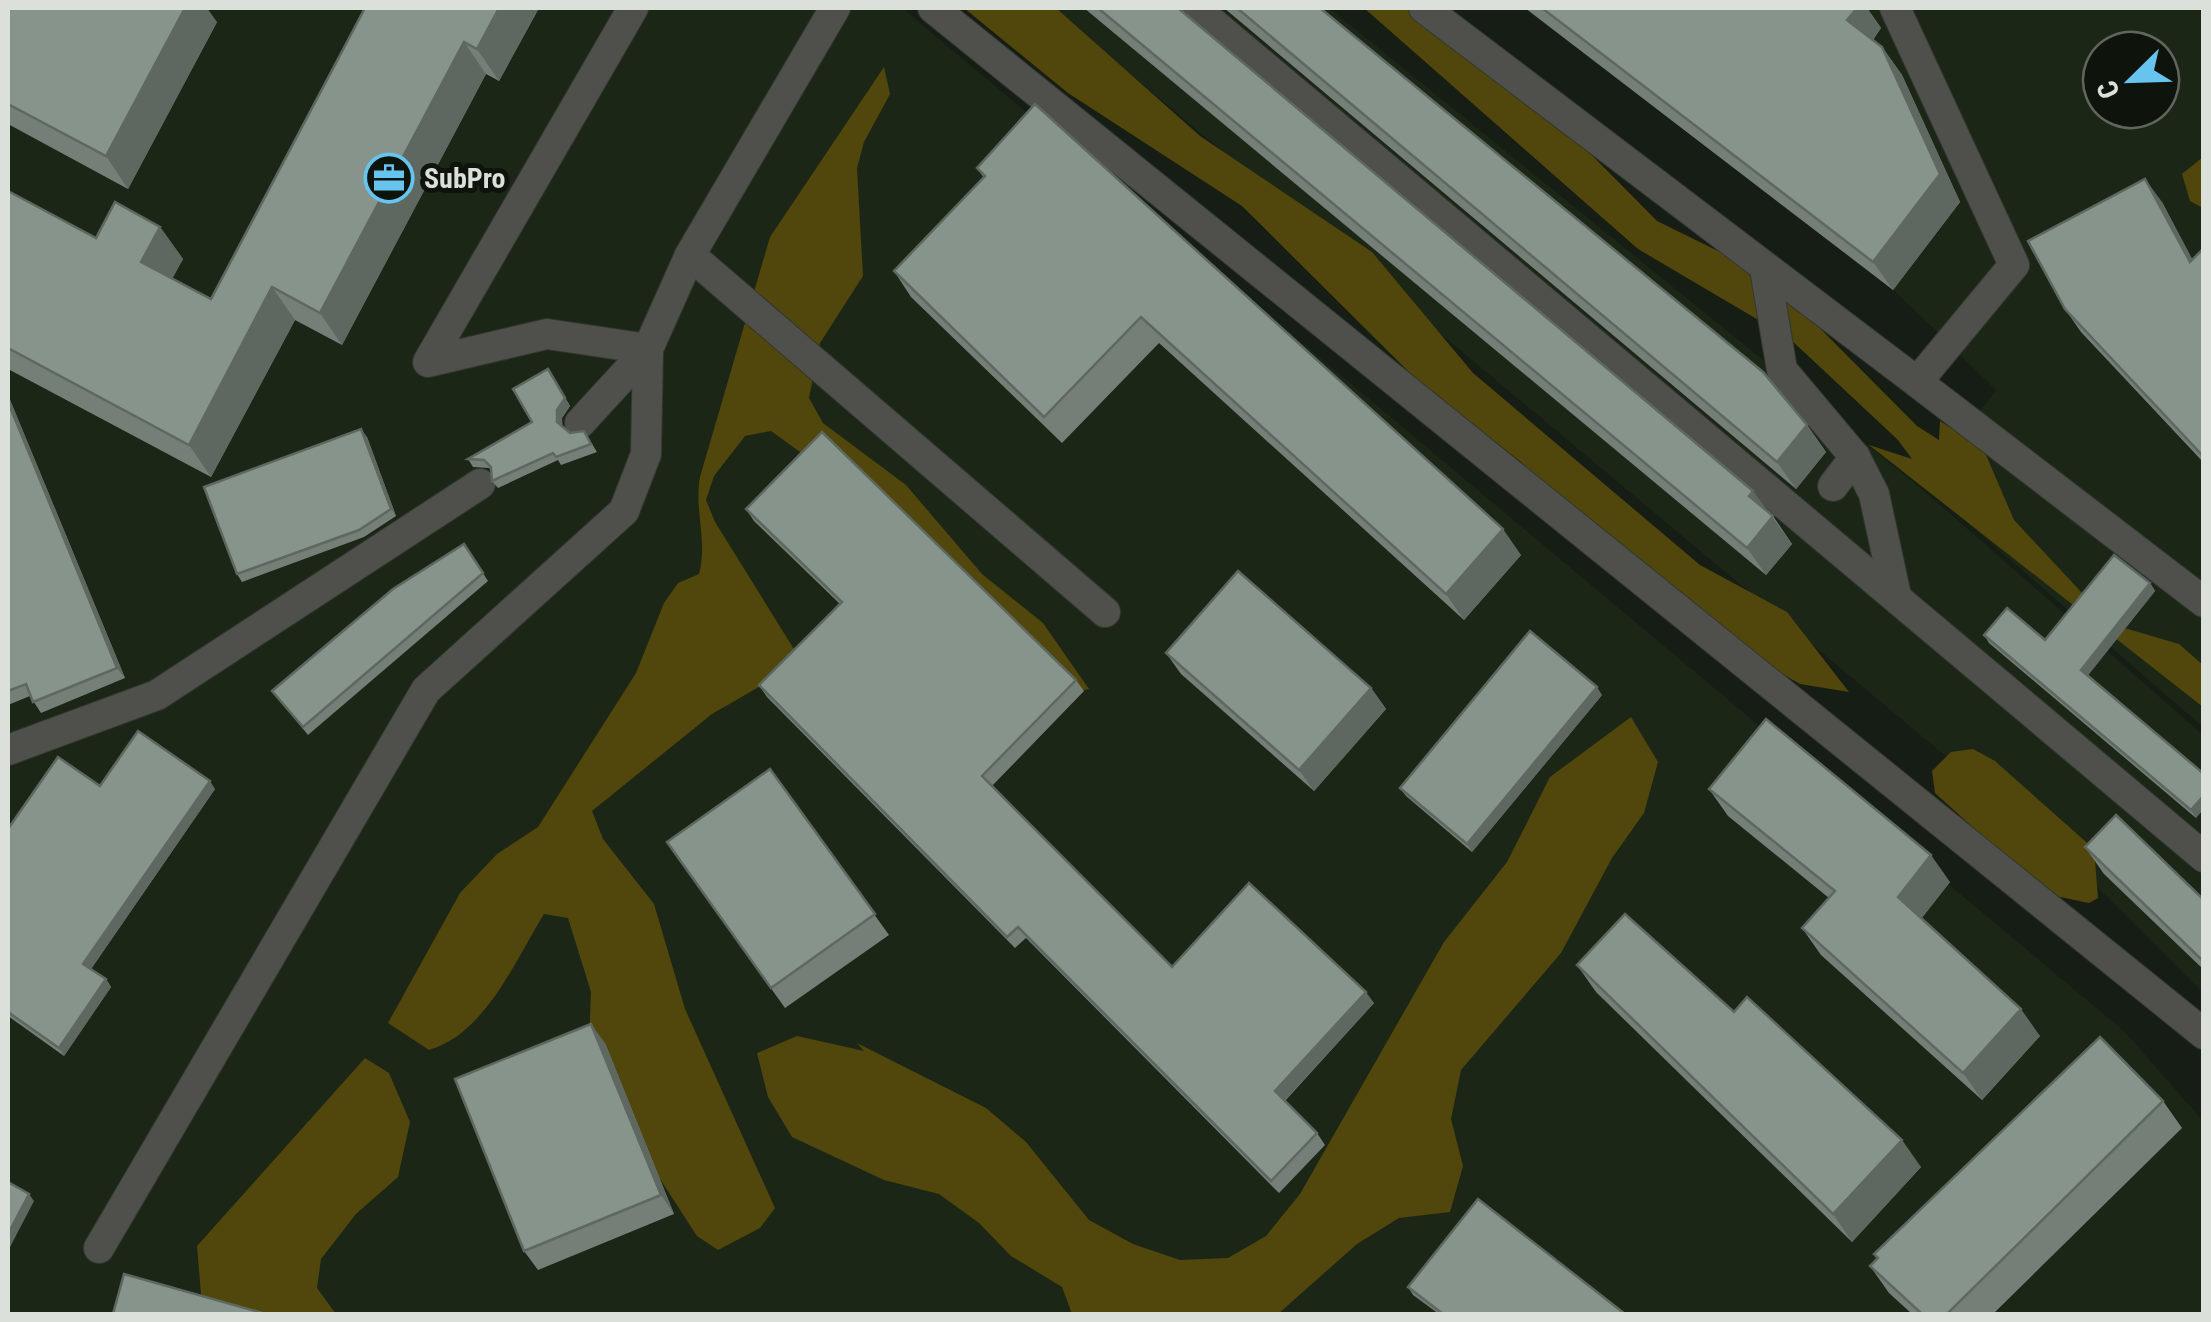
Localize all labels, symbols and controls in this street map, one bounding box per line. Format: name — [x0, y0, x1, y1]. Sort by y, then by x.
north arrow — [2081, 30, 2181, 130]
text: С — [2090, 76, 2127, 103]
office icon: SubPro — [363, 152, 415, 204]
place label: SubPro — [424, 162, 505, 195]

